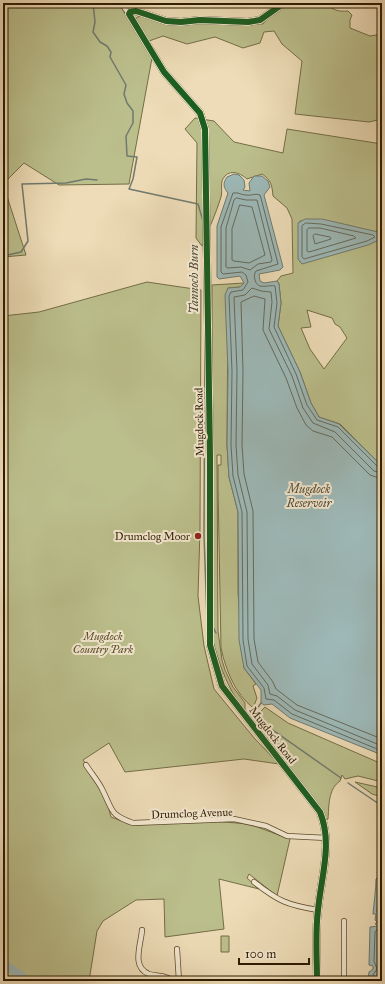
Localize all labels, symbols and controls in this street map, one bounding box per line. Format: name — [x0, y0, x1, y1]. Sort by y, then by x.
water label: Tannoch Burn — [187, 244, 201, 313]
street label: Mugdock Road — [192, 387, 207, 457]
water label: Mugdock Reservoir — [286, 482, 332, 510]
place label: Drumclog Moor — [115, 530, 191, 543]
marker: Drumclog Moor — [193, 531, 203, 541]
park label: Mugdock Country Park — [73, 630, 133, 656]
street label: Mugdock Road — [246, 704, 299, 767]
street label: Drumclog Avenue — [151, 806, 233, 821]
scale bar — [239, 940, 309, 966]
text: 100 m — [245, 947, 276, 961]

